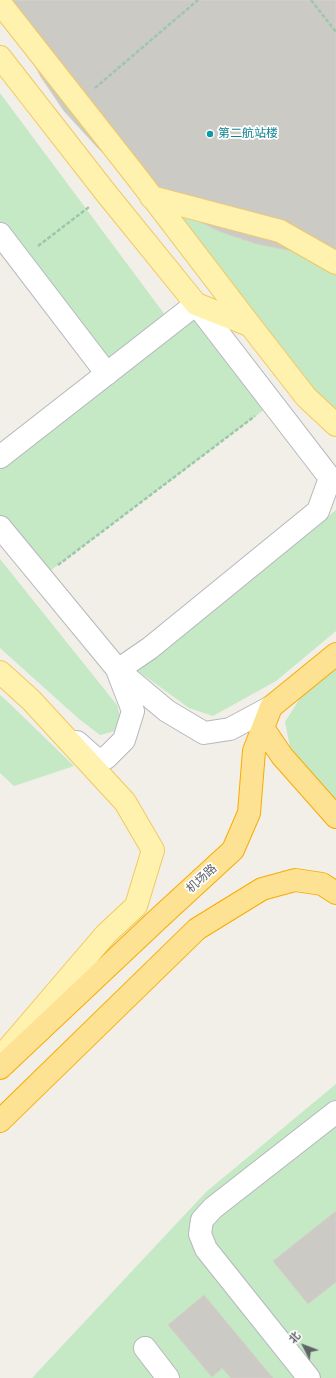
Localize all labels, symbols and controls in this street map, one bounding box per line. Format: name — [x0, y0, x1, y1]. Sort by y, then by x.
place label: 第二航站楼 — [218, 127, 278, 141]
marker: 第二航站楼 — [205, 129, 215, 139]
street label: 机场路 — [184, 862, 220, 896]
north arrow — [284, 1326, 324, 1366]
text: 北 — [286, 1329, 303, 1346]

